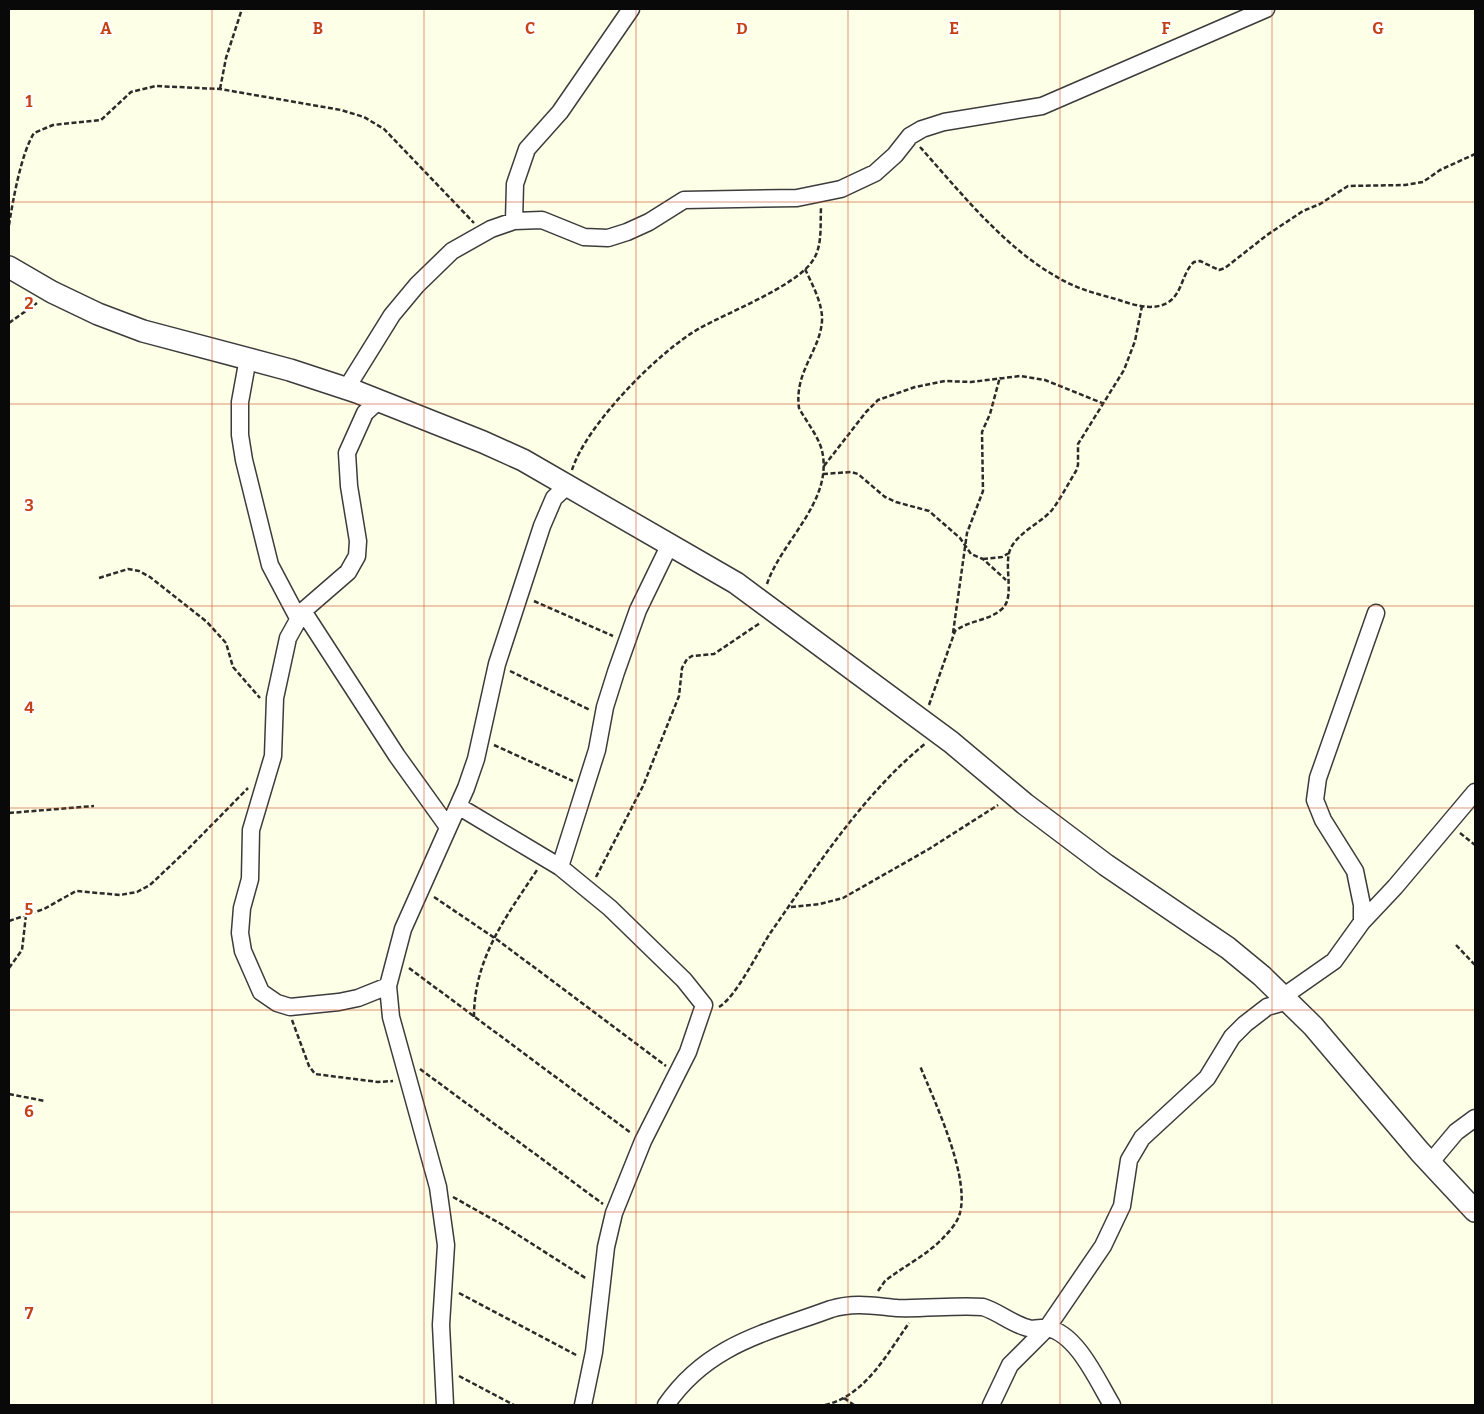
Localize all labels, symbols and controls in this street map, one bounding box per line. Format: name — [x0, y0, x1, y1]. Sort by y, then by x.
text: A — [100, 19, 112, 38]
text: B — [313, 19, 323, 38]
text: C — [525, 19, 535, 38]
text: D — [736, 19, 748, 38]
text: E — [949, 19, 959, 38]
text: F — [1162, 19, 1171, 38]
text: G — [1372, 19, 1384, 38]
text: 1 — [26, 92, 33, 111]
text: 2 — [24, 294, 34, 313]
text: 3 — [24, 496, 34, 515]
text: 4 — [24, 698, 34, 717]
text: 5 — [25, 900, 34, 919]
text: 6 — [24, 1102, 34, 1121]
text: 7 — [25, 1304, 34, 1323]

